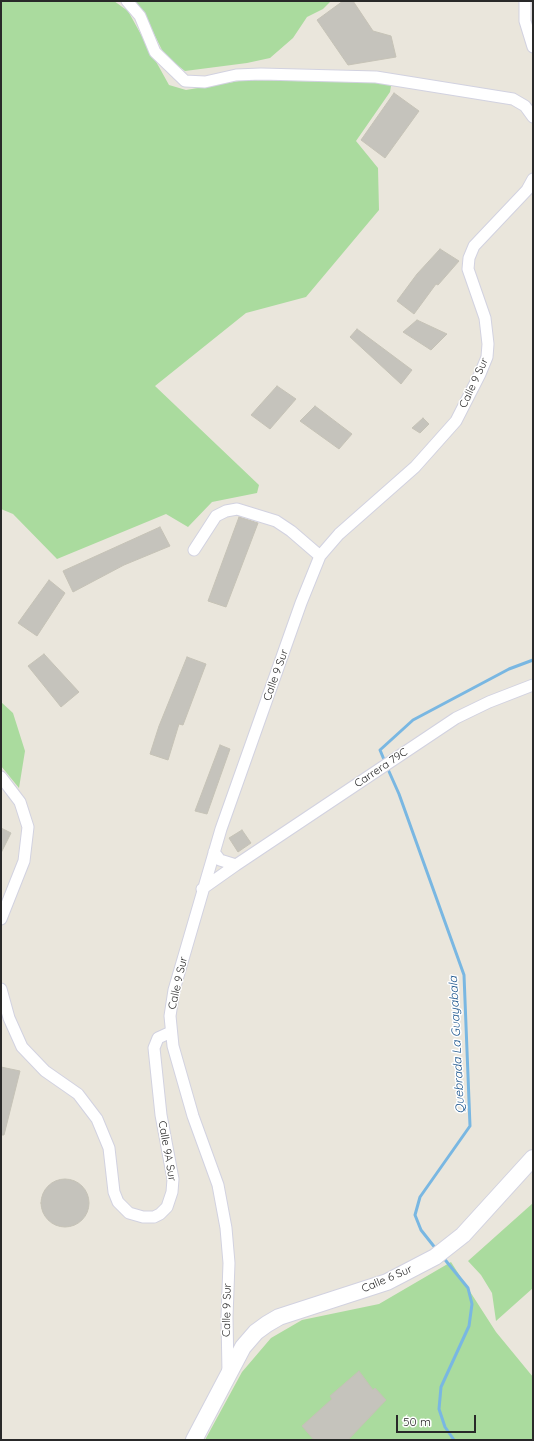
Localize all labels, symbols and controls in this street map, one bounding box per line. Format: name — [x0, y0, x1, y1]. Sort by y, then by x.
street label: Calle 9 Sur — [457, 356, 491, 410]
street label: Calle 9 Sur — [261, 647, 291, 703]
street label: Carrera 79C — [352, 745, 410, 791]
street label: Calle 9 Sur — [166, 955, 190, 1011]
water label: Quebrada La Guayabala — [446, 976, 468, 1114]
street label: Calle 9A Sur — [155, 1120, 179, 1182]
street label: Calle 6 Sur — [360, 1262, 414, 1296]
street label: Calle 9 Sur — [220, 1283, 234, 1337]
scale bar — [398, 1407, 478, 1433]
text: 50 m — [403, 1414, 431, 1429]

